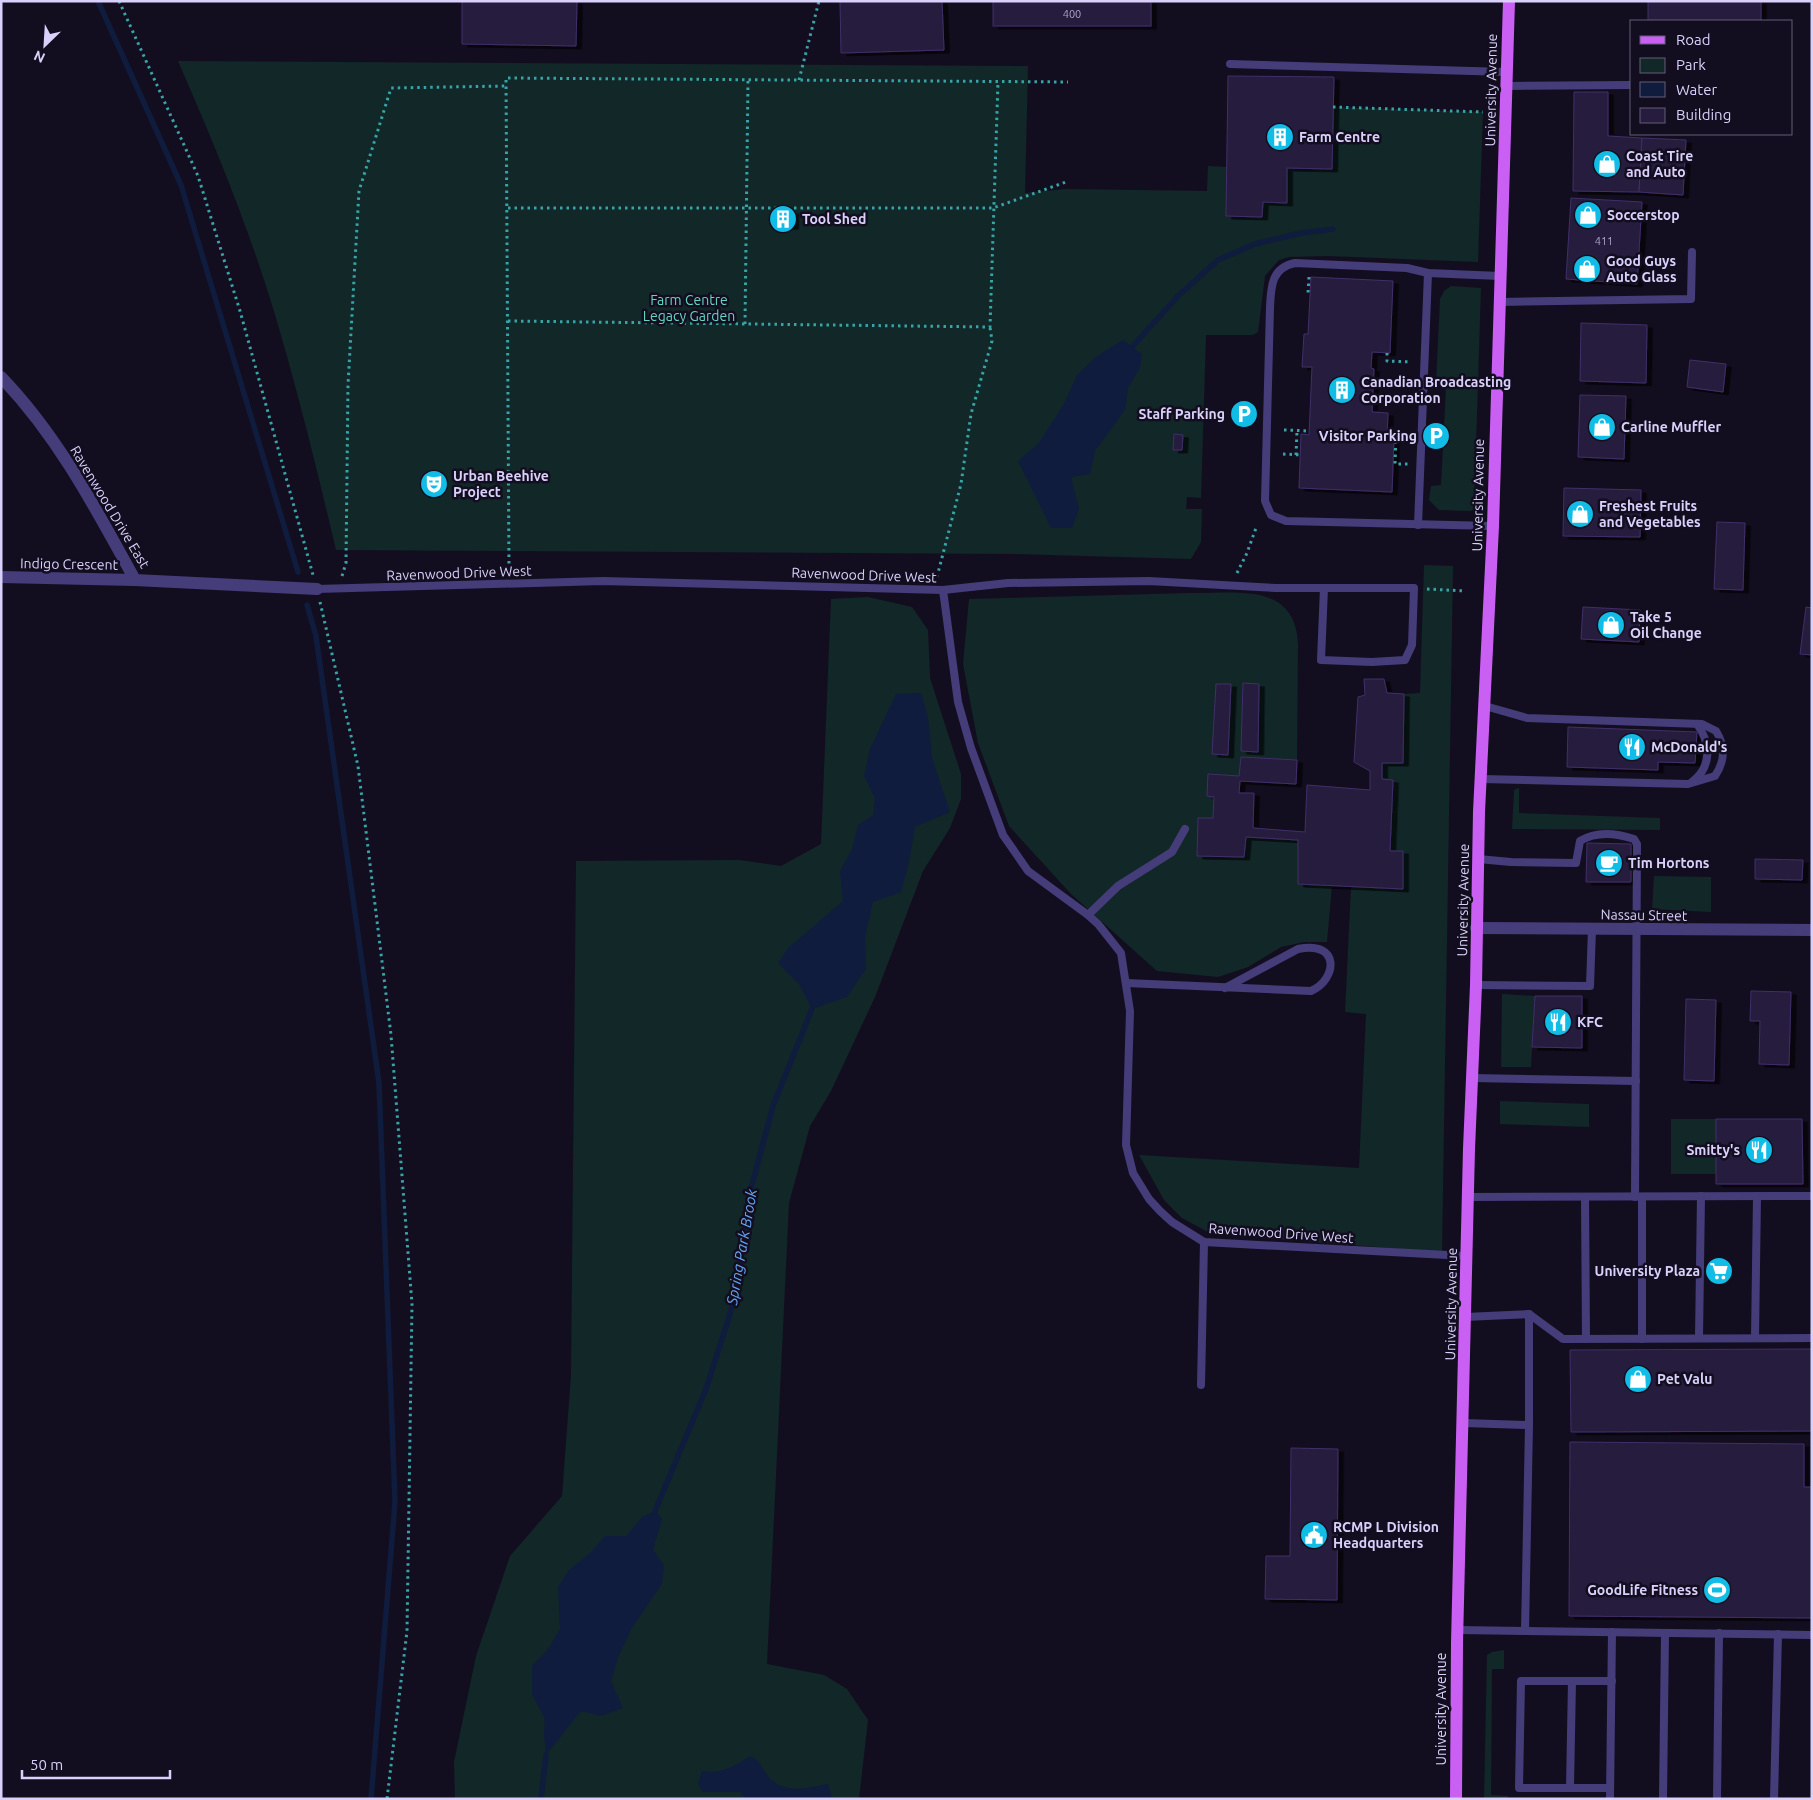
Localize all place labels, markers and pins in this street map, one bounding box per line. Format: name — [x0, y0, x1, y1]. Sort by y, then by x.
building icon: Farm Centre — [1265, 122, 1295, 152]
place label: Farm Centre — [1299, 129, 1380, 145]
place label: Coast Tire and Auto — [1626, 148, 1693, 180]
shop icon: Coast Tire and Auto — [1592, 149, 1622, 179]
shop icon: Soccerstop — [1573, 200, 1603, 230]
building icon: Tool Shed — [768, 204, 798, 234]
place label: Soccerstop — [1607, 207, 1680, 223]
place label: Tool Shed — [802, 211, 866, 227]
place label: Good Guys Auto Glass — [1606, 253, 1677, 285]
shop icon: Good Guys Auto Glass — [1572, 254, 1602, 284]
place label: Canadian Broadcasting Corporation — [1361, 374, 1511, 406]
building icon: Canadian Broadcasting Corporation — [1327, 375, 1357, 405]
parking icon: Staff Parking — [1229, 399, 1259, 429]
place label: Staff Parking — [1139, 406, 1225, 422]
shop icon: Carline Muffler — [1587, 412, 1617, 442]
place label: Carline Muffler — [1621, 419, 1722, 435]
parking icon: Visitor Parking — [1421, 421, 1451, 451]
place label: Visitor Parking — [1319, 428, 1417, 444]
place label: Urban Beehive Project — [453, 468, 549, 500]
theatre icon: Urban Beehive Project — [419, 469, 449, 499]
place label: Freshest Fruits and Vegetables — [1599, 498, 1701, 530]
shop icon: Freshest Fruits and Vegetables — [1565, 499, 1595, 529]
place label: Take 5 Oil Change — [1630, 609, 1702, 641]
shop icon: Take 5 Oil Change — [1596, 610, 1626, 640]
restaurant icon: McDonald's — [1617, 732, 1647, 762]
place label: McDonald's — [1651, 739, 1728, 755]
cafe icon: Tim Hortons — [1594, 848, 1624, 878]
place label: Tim Hortons — [1628, 855, 1710, 871]
restaurant icon: KFC — [1543, 1007, 1573, 1037]
place label: KFC — [1577, 1014, 1603, 1030]
restaurant icon: Smitty's — [1744, 1135, 1774, 1165]
place label: Smitty's — [1686, 1142, 1740, 1158]
supermarket icon: University Plaza — [1704, 1256, 1734, 1286]
place label: University Plaza — [1595, 1263, 1700, 1279]
shop icon: Pet Valu — [1623, 1364, 1653, 1394]
place label: Pet Valu — [1657, 1371, 1712, 1387]
place label: RCMP L Division Headquarters — [1333, 1519, 1439, 1551]
public building icon: RCMP L Division Headquarters — [1299, 1520, 1329, 1550]
sports icon: GoodLife Fitness — [1702, 1575, 1732, 1605]
place label: GoodLife Fitness — [1587, 1582, 1698, 1598]

